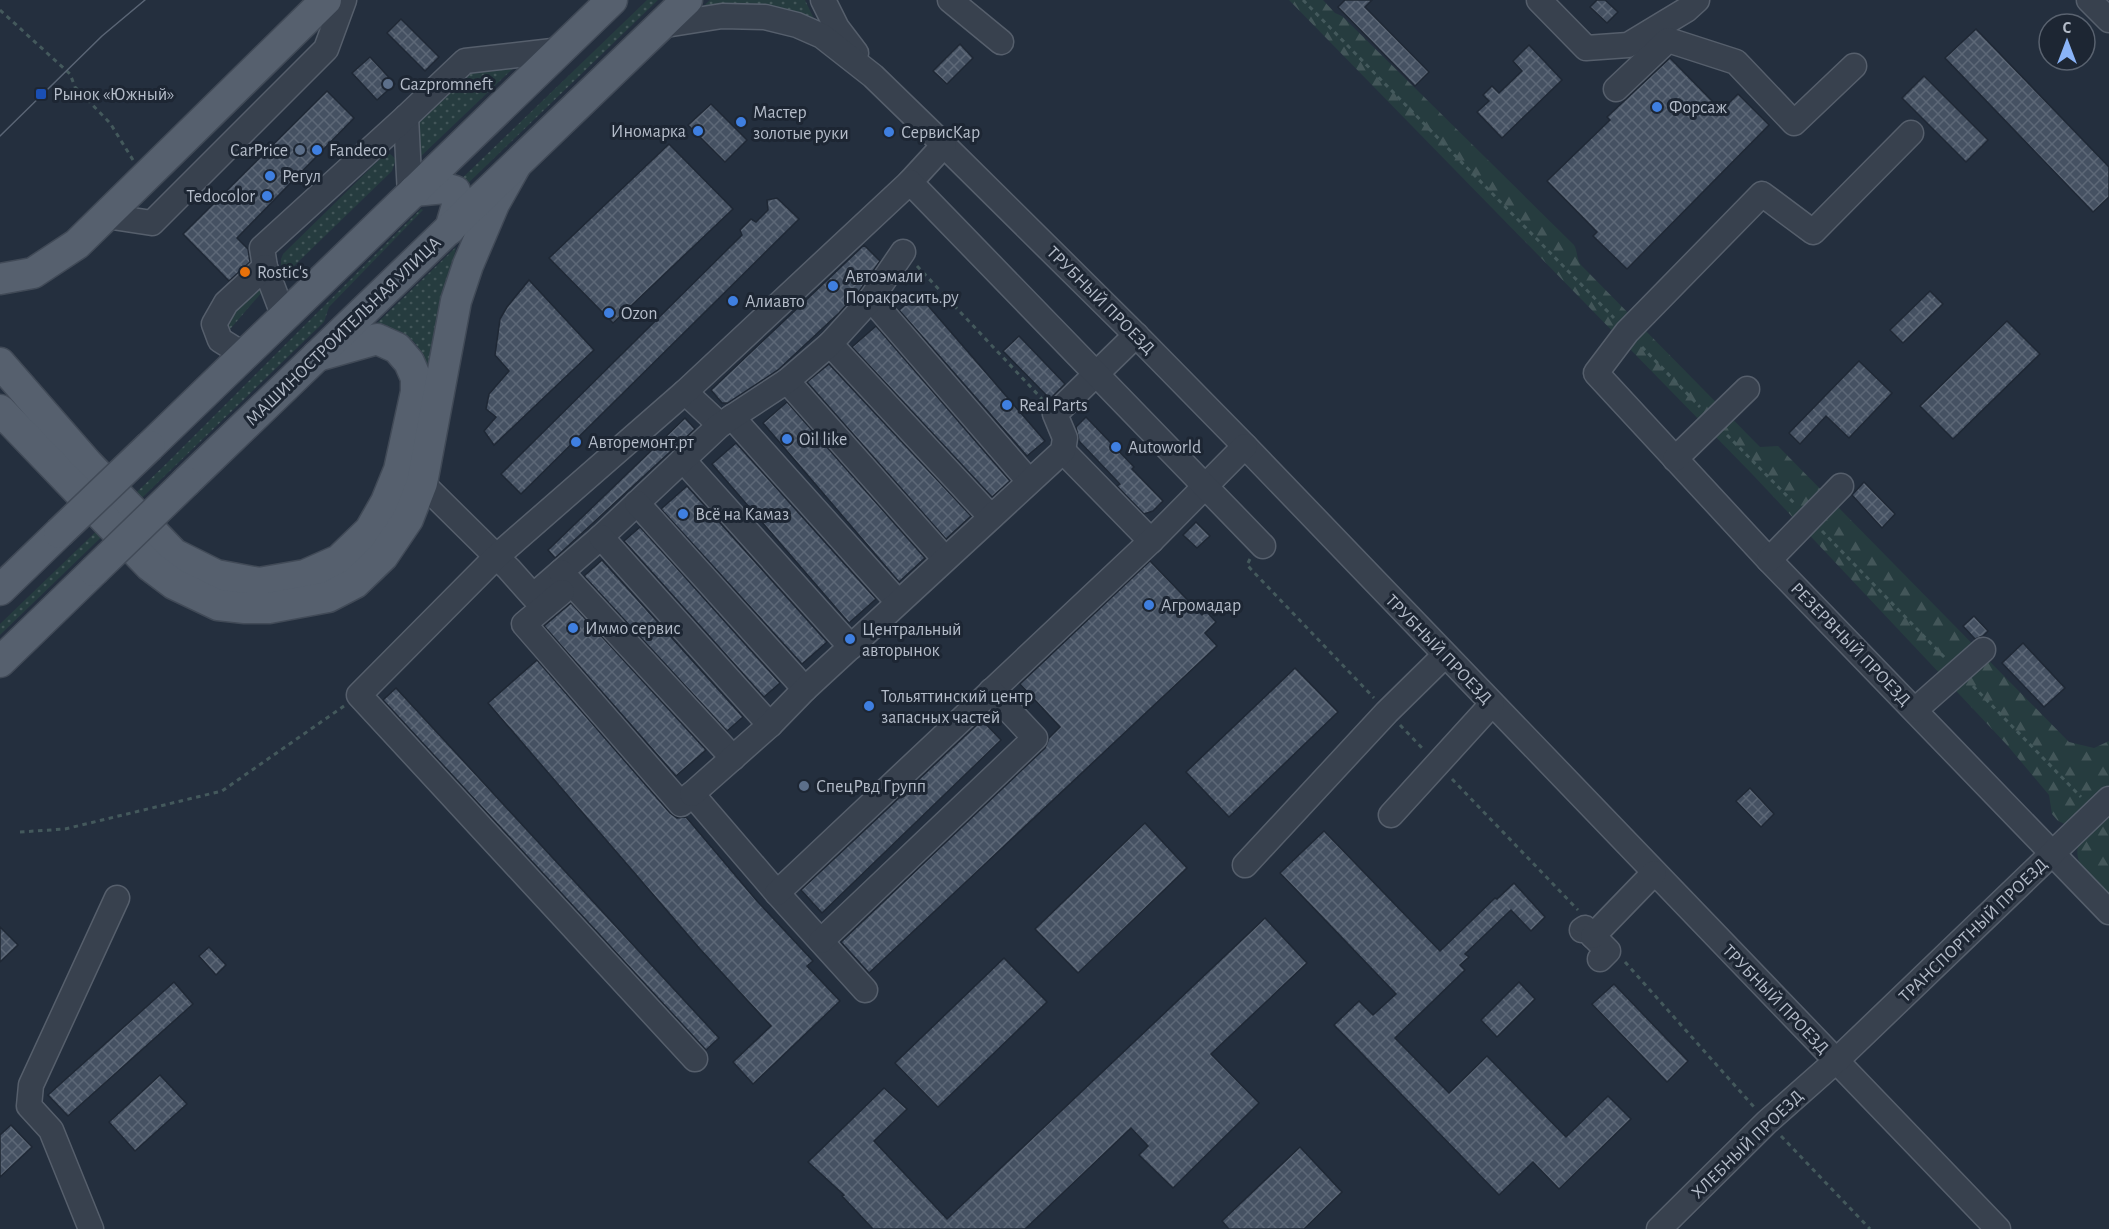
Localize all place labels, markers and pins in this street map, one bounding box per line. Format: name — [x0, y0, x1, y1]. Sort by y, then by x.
place label: Gazpromneft — [400, 76, 493, 94]
marker: Gazpromneft — [381, 77, 395, 91]
place label: Рынок «Южный» — [53, 86, 174, 104]
marker: Рынок «Южный» — [34, 87, 48, 101]
place label: Форсаж — [1669, 99, 1728, 117]
marker: Форсаж — [1650, 100, 1664, 114]
place label: Мастер золотые руки — [753, 104, 849, 143]
marker: Мастер золотые руки — [734, 115, 748, 129]
place label: Иномарка — [611, 123, 686, 141]
marker: Иномарка — [691, 124, 705, 138]
place label: СервисКар — [901, 124, 980, 142]
marker: СервисКар — [882, 125, 896, 139]
place label: CarPrice — [230, 142, 288, 160]
place label: Fandeco — [329, 142, 387, 160]
marker: CarPrice — [293, 143, 307, 157]
marker: Fandeco — [310, 143, 324, 157]
place label: Регул — [282, 168, 321, 186]
marker: Регул — [263, 169, 277, 183]
place label: Tedocolor — [186, 188, 255, 206]
marker: Tedocolor — [260, 189, 274, 203]
place label: Rostic's — [257, 264, 309, 282]
marker: Rostic's — [238, 265, 252, 279]
place label: Автоэмали Поракрасить.ру — [845, 268, 959, 307]
marker: Автоэмали Поракрасить.ру — [826, 279, 840, 293]
place label: Алиавто — [745, 293, 805, 311]
marker: Алиавто — [726, 294, 740, 308]
place label: Ozon — [621, 305, 658, 323]
marker: Ozon — [602, 306, 616, 320]
place label: Real Parts — [1019, 397, 1088, 415]
marker: Real Parts — [1000, 398, 1014, 412]
place label: Oil like — [799, 431, 847, 449]
marker: Oil like — [780, 432, 794, 446]
place label: Авторемонт.рт — [588, 434, 694, 452]
marker: Авторемонт.рт — [569, 435, 583, 449]
place label: Autoworld — [1128, 439, 1201, 457]
marker: Autoworld — [1109, 440, 1123, 454]
place label: Всё на Камаз — [695, 506, 789, 524]
marker: Всё на Камаз — [676, 507, 690, 521]
place label: Агромадар — [1161, 597, 1241, 615]
marker: Агромадар — [1142, 598, 1156, 612]
place label: Иммо сервис — [585, 620, 681, 638]
marker: Иммо сервис — [566, 621, 580, 635]
place label: Центральный авторынок — [862, 621, 962, 660]
marker: Центральный авторынок — [843, 632, 857, 646]
place label: Тольяттинский центр запасных частей — [881, 688, 1033, 727]
marker: Тольяттинский центр запасных частей — [862, 699, 876, 713]
place label: СпецРвд Групп — [816, 778, 926, 796]
marker: СпецРвд Групп — [797, 779, 811, 793]

